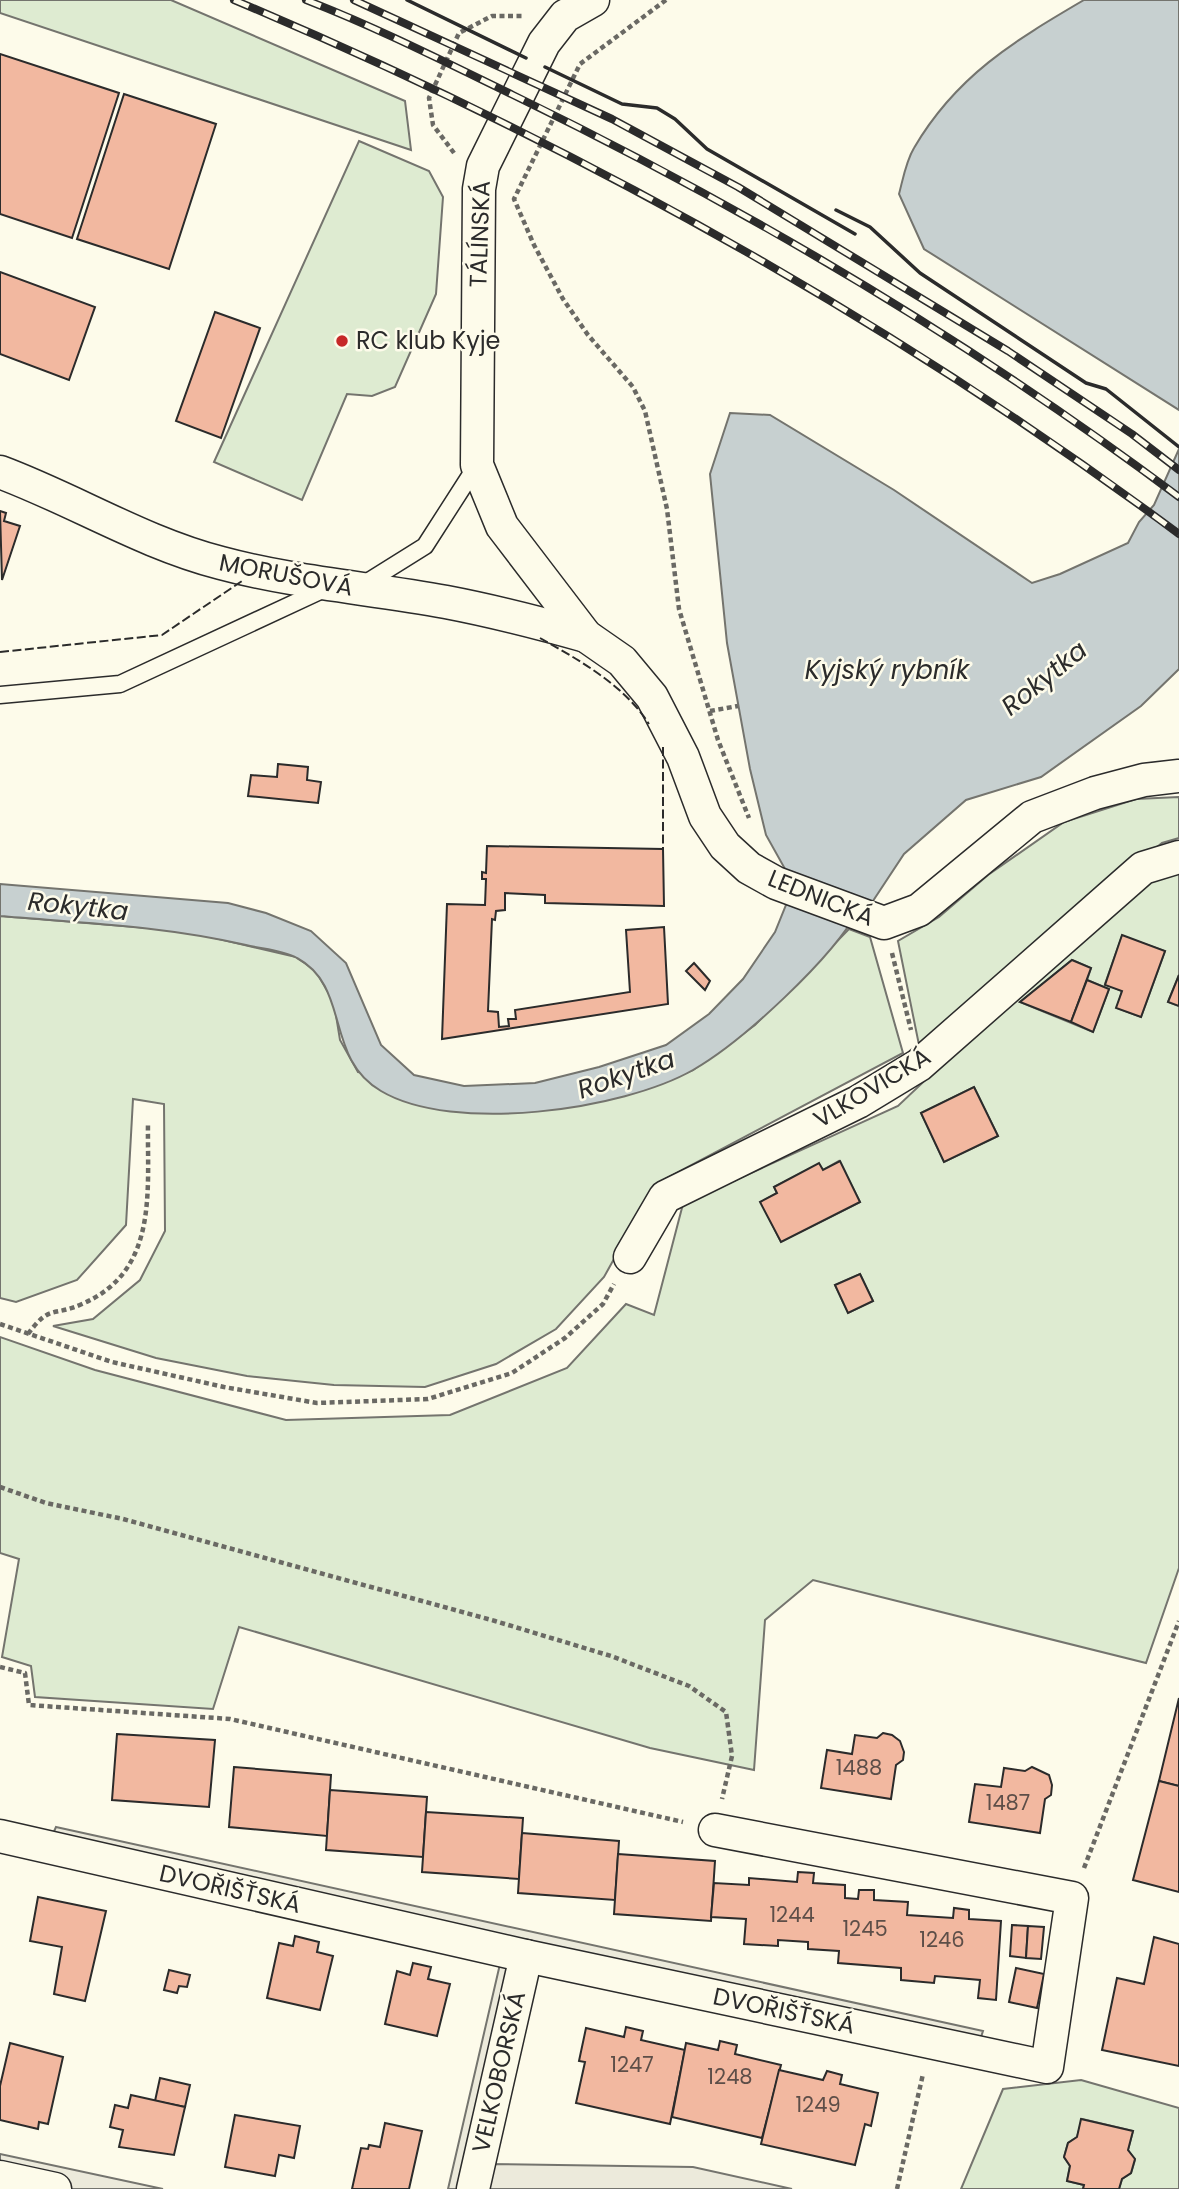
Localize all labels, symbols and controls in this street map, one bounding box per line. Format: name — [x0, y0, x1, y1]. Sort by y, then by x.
street label: TÁLÍNSKÁ — [461, 180, 498, 288]
place label: RC klub Kyje — [356, 324, 501, 357]
marker: RC klub Kyje — [334, 333, 350, 349]
street label: MORUŠOVÁ — [216, 545, 356, 604]
water label: Rokytka — [993, 632, 1095, 724]
water label: Kyjský rybník — [805, 652, 971, 688]
street label: LEDNICKÁ — [763, 861, 879, 934]
water label: Rokytka — [26, 883, 130, 929]
street label: VLKOVICKÁ — [807, 1040, 936, 1135]
water label: Rokytka — [572, 1041, 680, 1107]
house number: 1488 — [836, 1753, 882, 1782]
house number: 1487 — [986, 1788, 1030, 1817]
street label: DVOŘIŠŤSKÁ — [156, 1856, 304, 1921]
house number: 1244 — [769, 1900, 815, 1929]
house number: 1245 — [842, 1914, 888, 1943]
house number: 1246 — [919, 1925, 965, 1954]
street label: DVOŘIŠŤSKÁ — [710, 1979, 858, 2042]
street label: VELKOBORSKÁ — [464, 1988, 533, 2156]
house number: 1247 — [610, 2050, 654, 2079]
house number: 1248 — [707, 2062, 753, 2091]
house number: 1249 — [795, 2090, 841, 2119]

